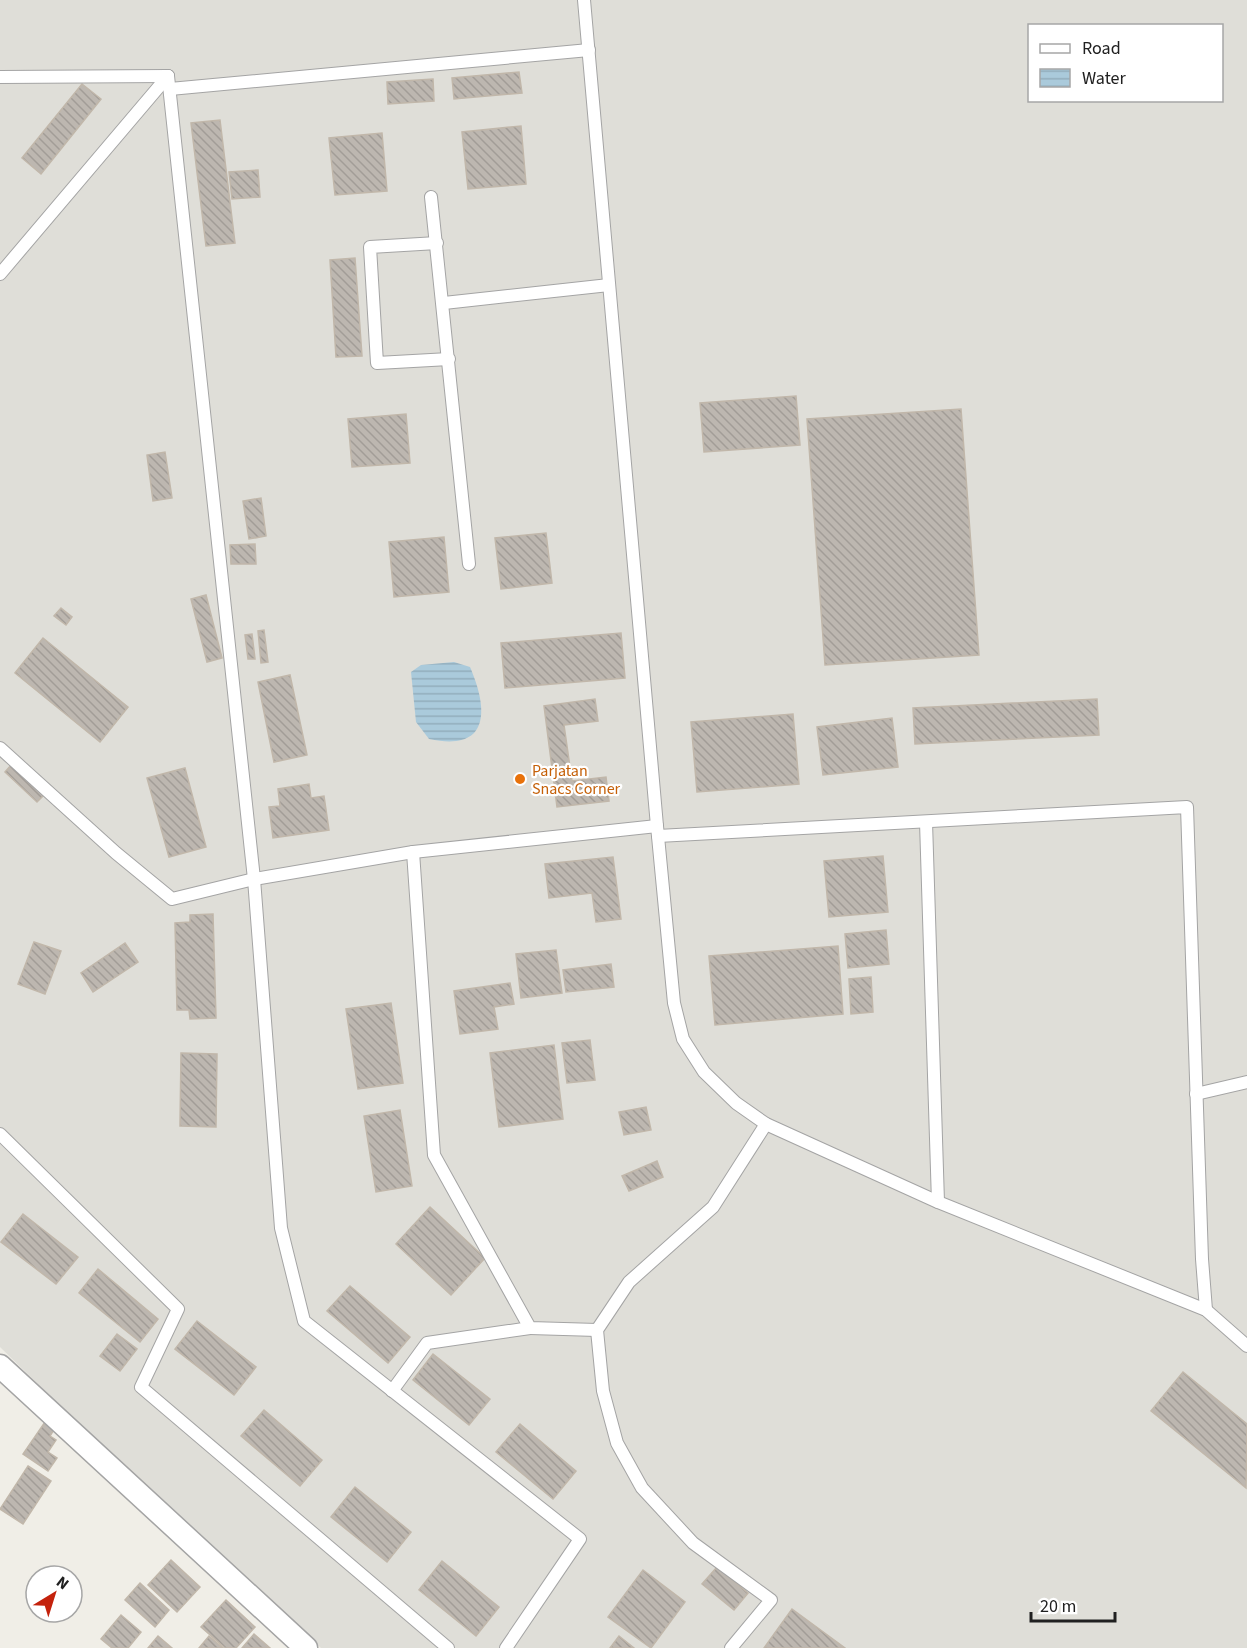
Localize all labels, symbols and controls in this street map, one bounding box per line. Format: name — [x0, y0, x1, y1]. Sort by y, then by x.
legend — [1028, 24, 1223, 102]
text: Road — [1082, 36, 1121, 61]
text: Water — [1082, 66, 1126, 91]
place label: Parjatan Snacs Corner — [532, 760, 621, 800]
marker: Parjatan Snacs Corner — [513, 772, 527, 786]
north arrow — [24, 1564, 84, 1624]
text: N — [52, 1571, 74, 1595]
scale bar — [1031, 1585, 1115, 1623]
text: 20 m — [1040, 1594, 1076, 1619]

